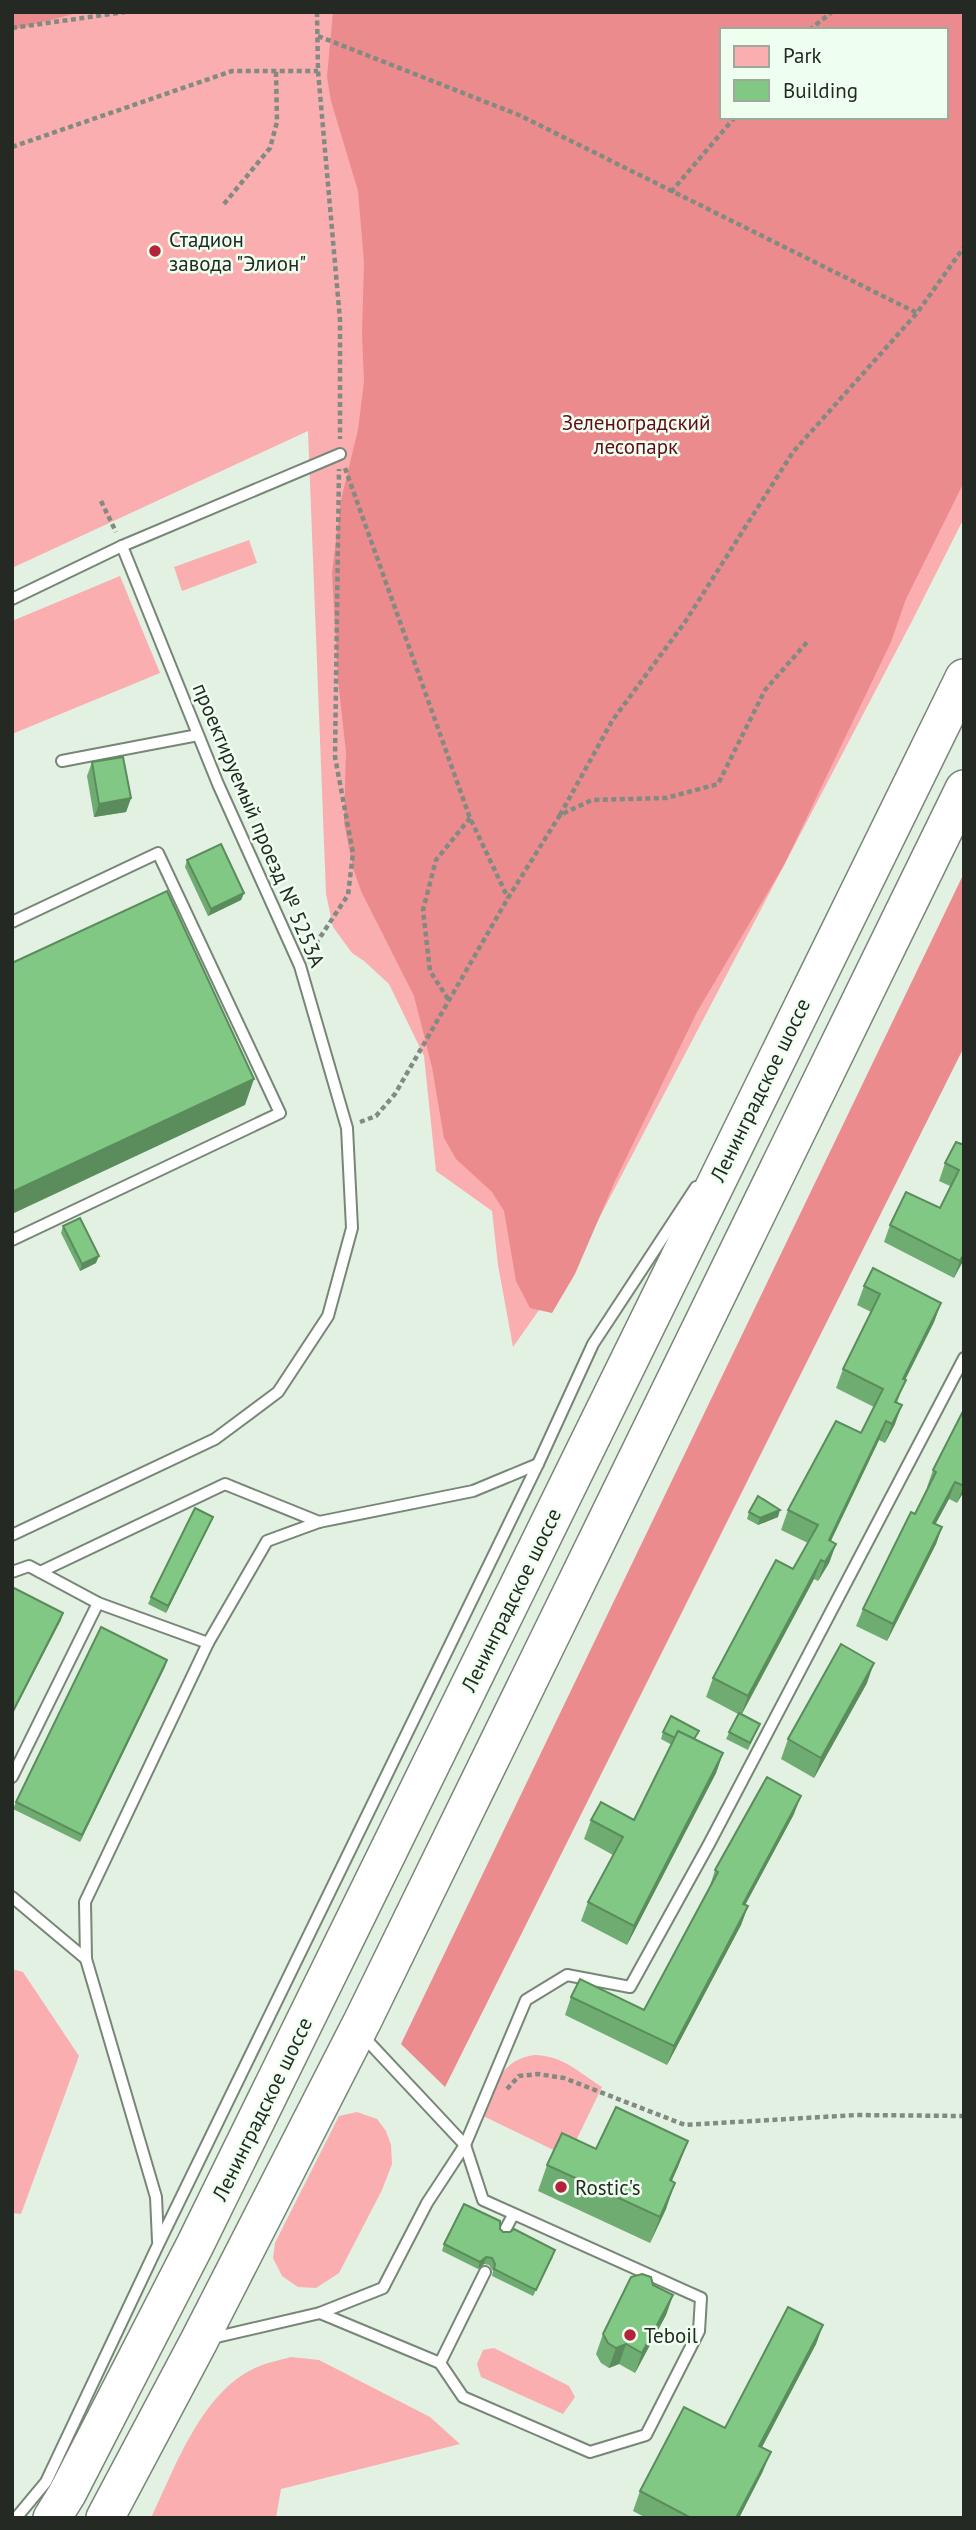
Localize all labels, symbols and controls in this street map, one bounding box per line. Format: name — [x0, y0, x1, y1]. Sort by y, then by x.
legend — [720, 28, 948, 119]
text: Park — [783, 42, 822, 69]
text: Building — [783, 77, 858, 104]
place label: Стадион завода "Элион" — [169, 226, 306, 277]
marker: Стадион завода "Элион" — [147, 243, 163, 259]
park label: Зеленоградский лесопарк — [562, 409, 710, 460]
street label: проектируемый проезд № 5253А — [187, 679, 332, 972]
street label: Ленинградское шоссе — [703, 994, 816, 1187]
street label: Ленинградское шоссе — [454, 1504, 567, 1697]
street label: Ленинградское шоссе — [205, 2013, 318, 2206]
place label: Rostic's — [575, 2174, 641, 2201]
marker: Rostic's — [553, 2179, 569, 2195]
place label: Teboil — [644, 2322, 698, 2349]
marker: Teboil — [622, 2327, 638, 2343]

